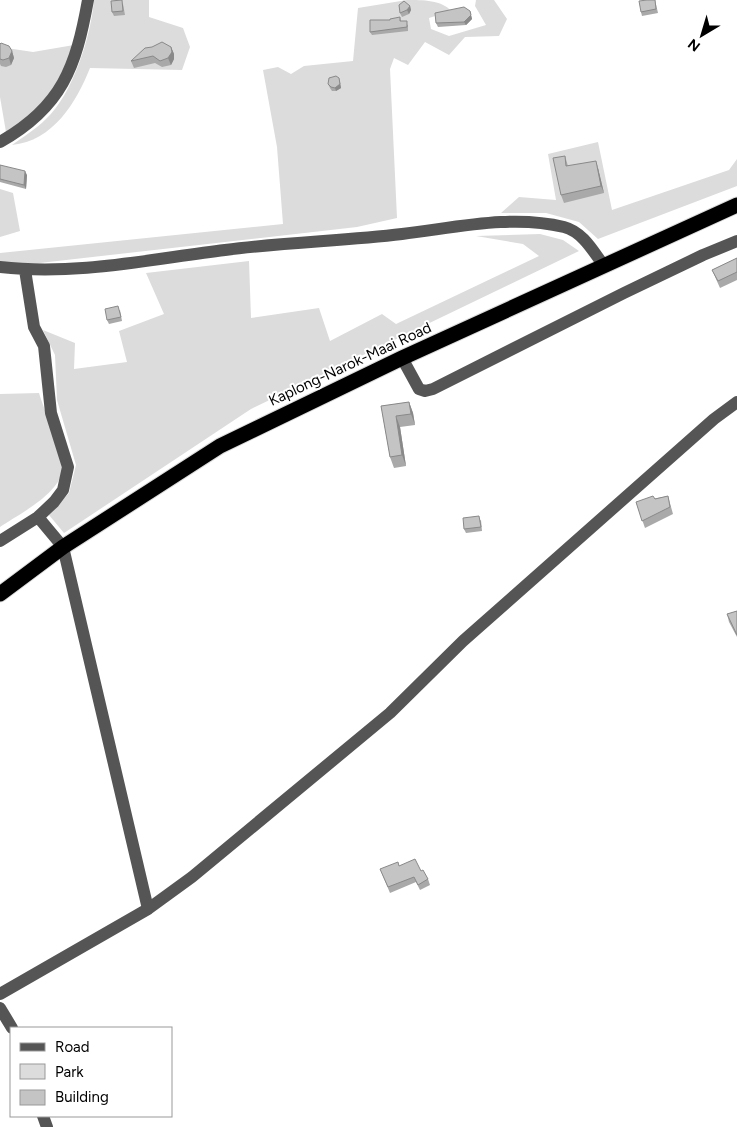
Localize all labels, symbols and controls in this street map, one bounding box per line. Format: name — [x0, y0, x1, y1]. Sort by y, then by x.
north arrow — [677, 10, 727, 60]
text: N — [685, 35, 704, 55]
street label: Kaplong-Narok-Maai Road — [266, 318, 434, 410]
legend — [10, 1027, 172, 1117]
text: Road — [55, 1038, 90, 1056]
text: Park — [55, 1063, 84, 1081]
text: Building — [55, 1088, 109, 1106]

